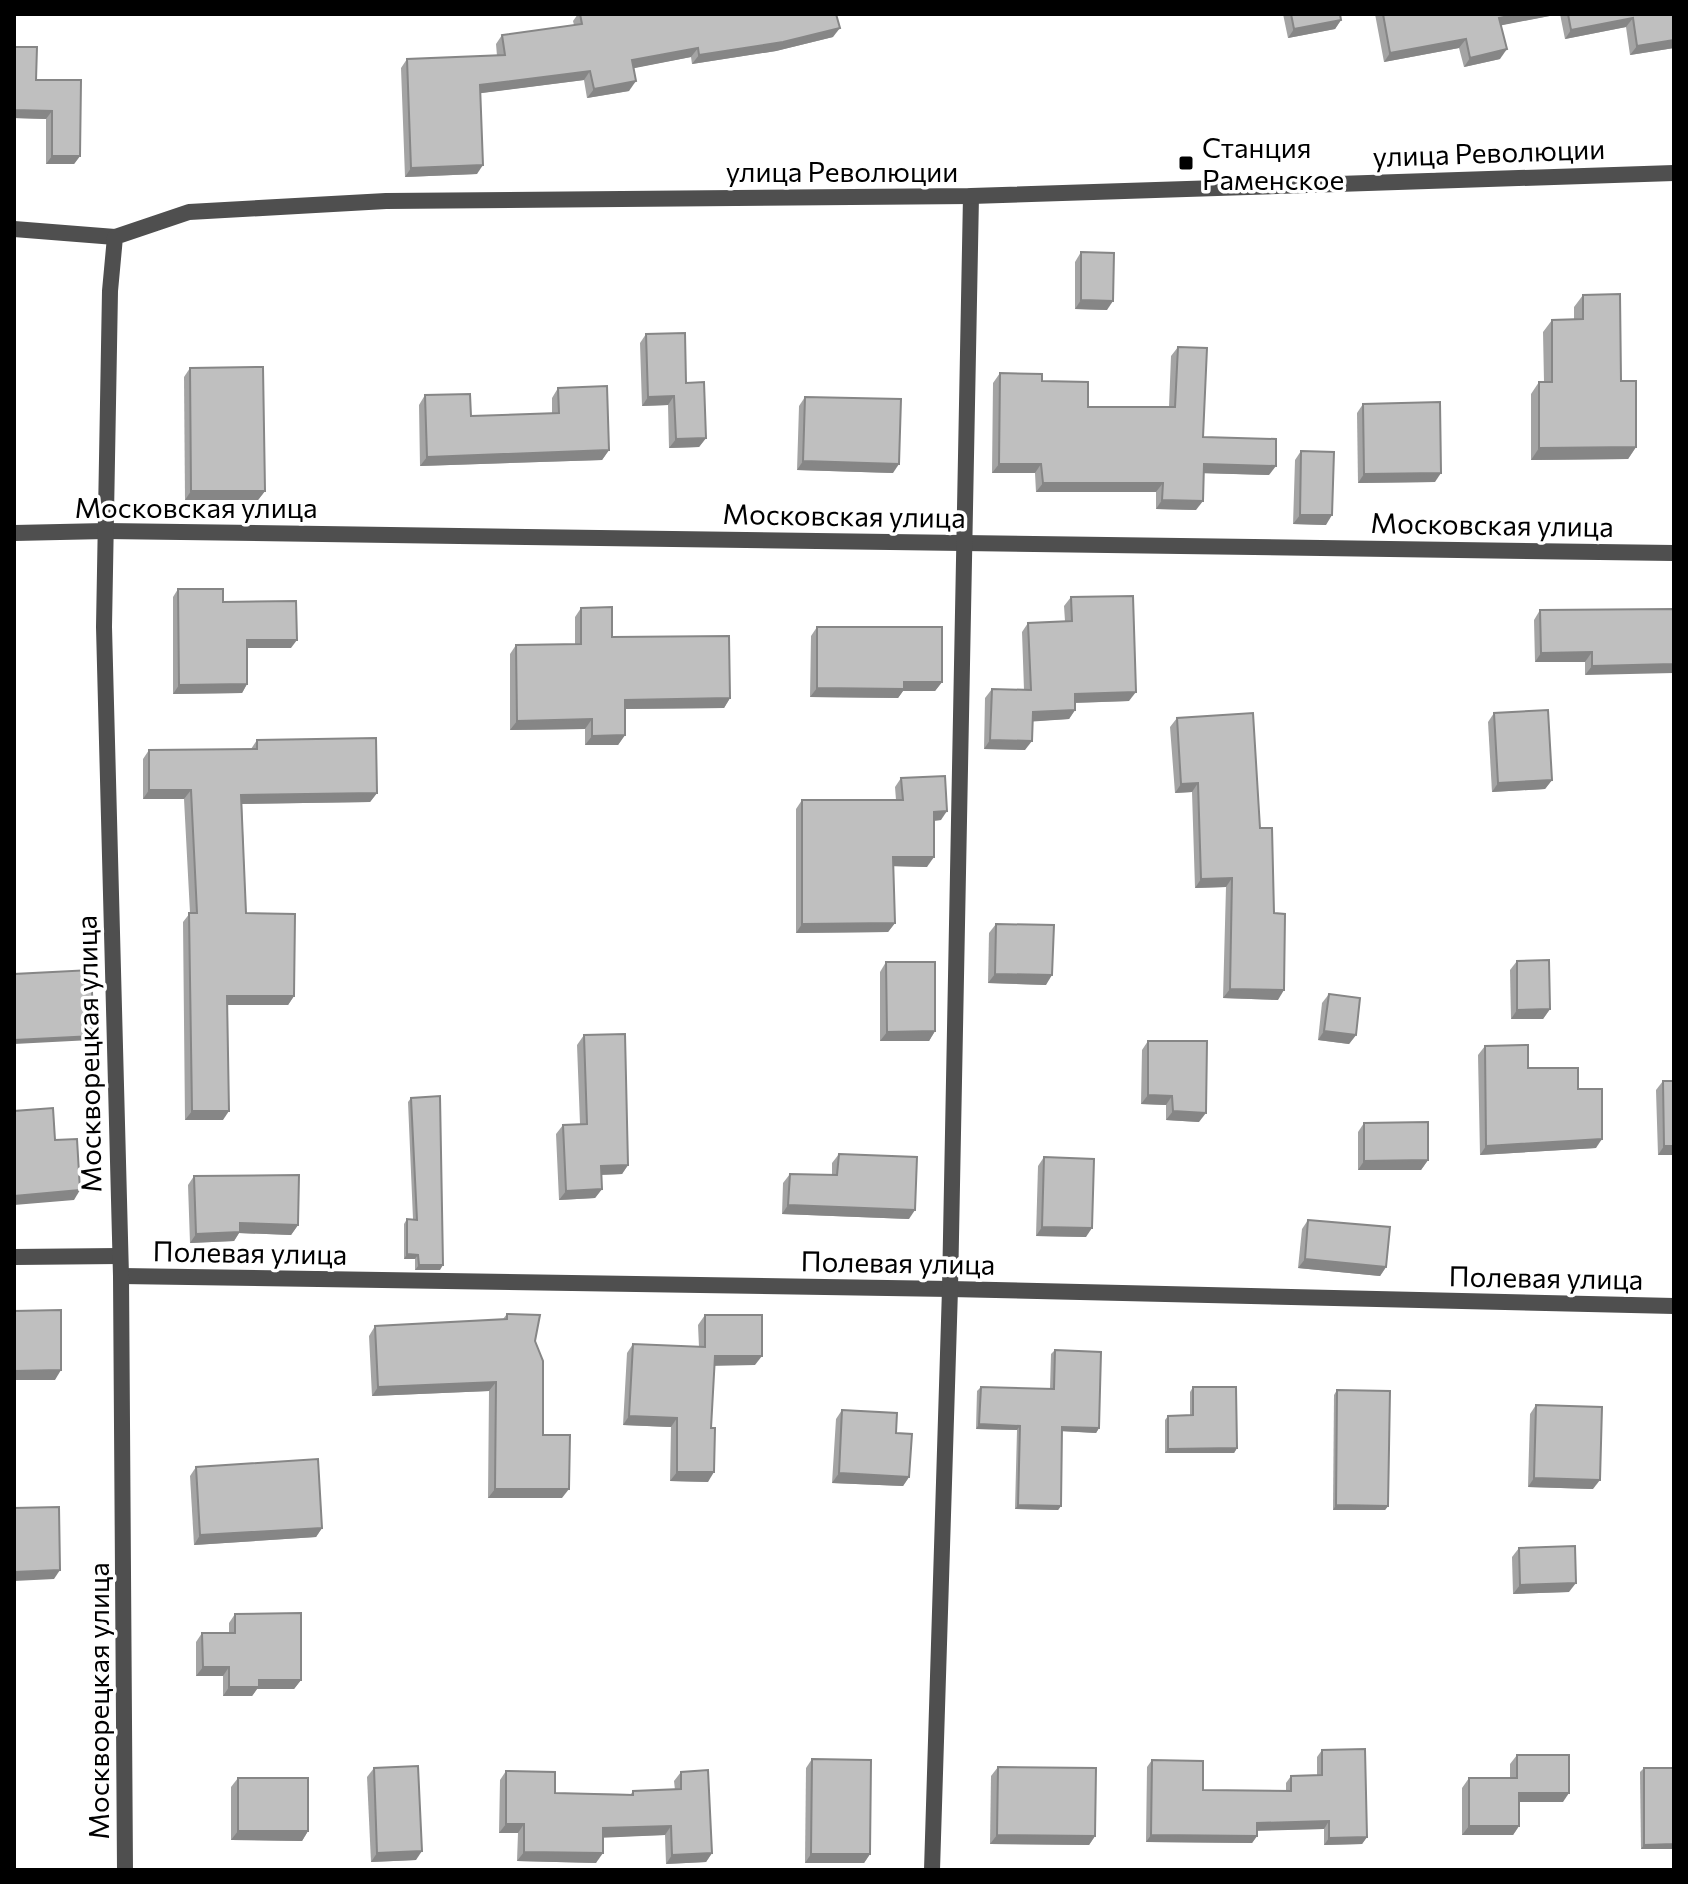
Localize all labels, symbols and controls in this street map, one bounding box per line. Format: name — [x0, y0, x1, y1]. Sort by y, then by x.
place label: Станция Раменское — [1202, 130, 1344, 196]
street label: улица Революции — [1372, 131, 1606, 173]
street label: улица Революции — [726, 154, 958, 188]
marker: Станция Раменское — [1177, 154, 1195, 172]
street label: Московская улица — [74, 490, 318, 524]
street label: Московская улица — [722, 496, 966, 534]
street label: Московская улица — [1370, 505, 1614, 543]
street label: Москворецкая улица — [69, 915, 107, 1193]
street label: Полевая улица — [153, 1233, 347, 1271]
street label: Полевая улица — [801, 1243, 995, 1281]
street label: Полевая улица — [1449, 1258, 1643, 1296]
street label: Москворецкая улица — [81, 1562, 115, 1840]

